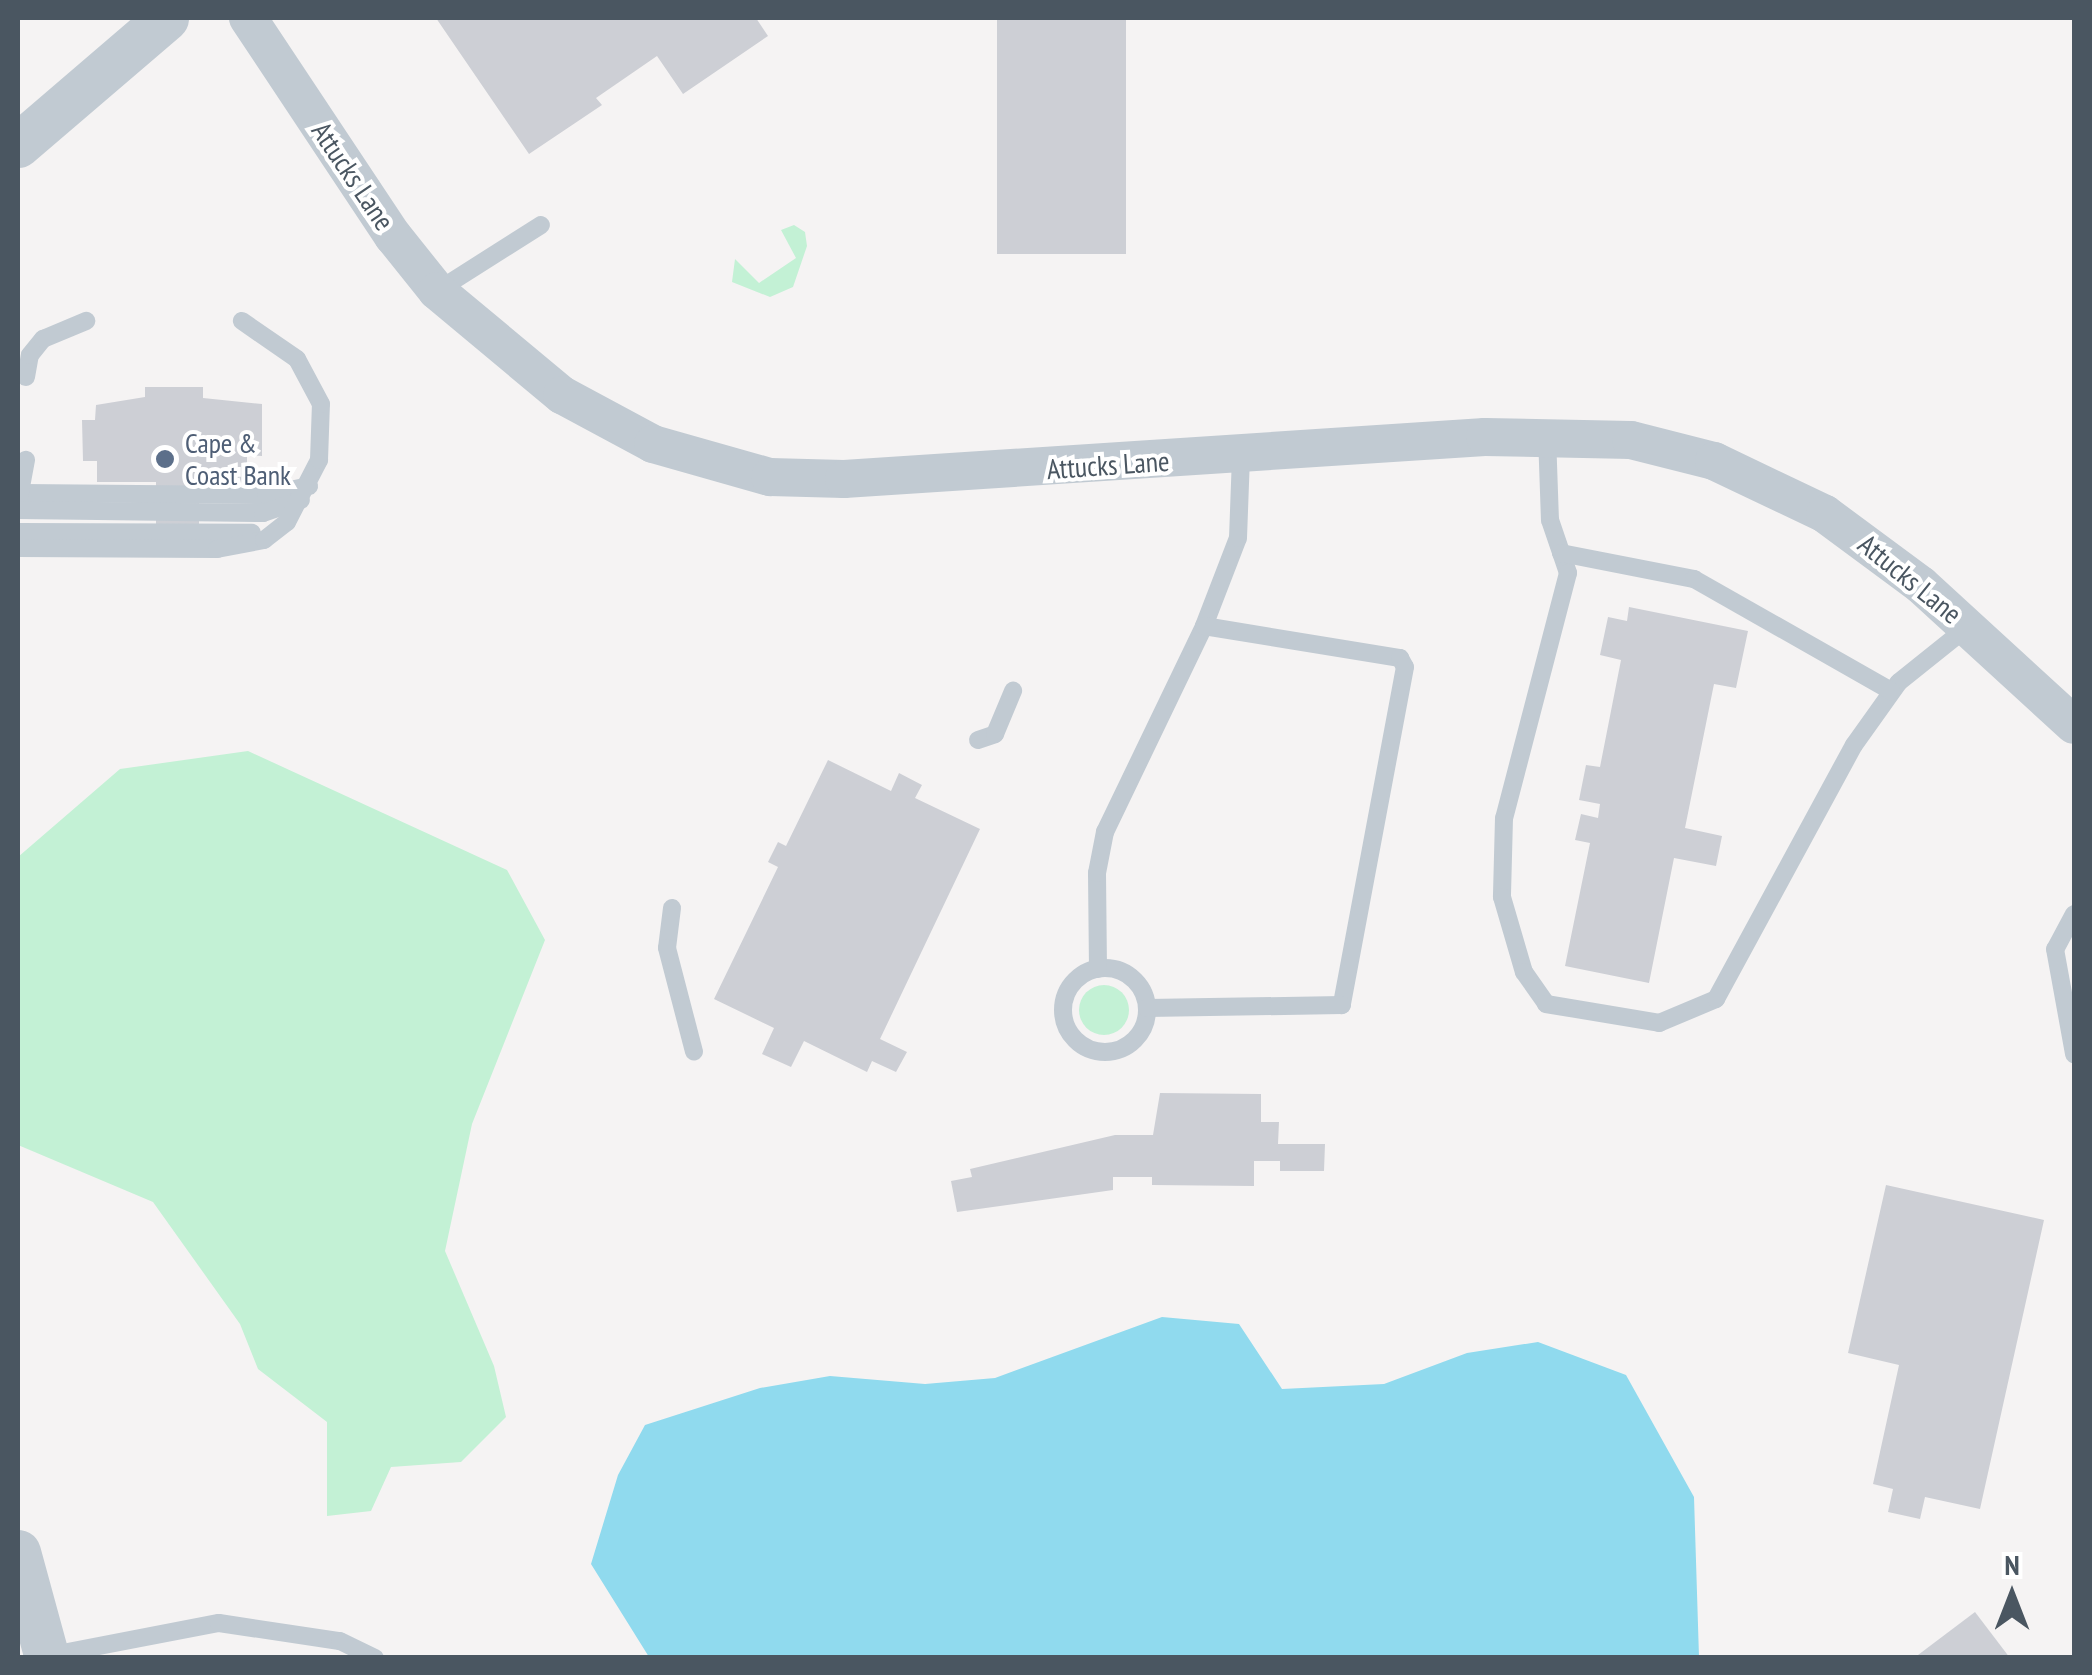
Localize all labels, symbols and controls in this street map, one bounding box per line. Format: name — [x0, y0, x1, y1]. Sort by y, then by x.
street label: Attucks Lane — [305, 116, 401, 236]
place label: Cape & Coast Bank — [185, 426, 291, 492]
street label: Attucks Lane — [1046, 444, 1170, 486]
marker: Cape & Coast Bank — [154, 448, 176, 470]
street label: Attucks Lane — [1852, 527, 1968, 631]
north arrow — [1962, 1545, 2062, 1645]
text: N — [2004, 1546, 2020, 1583]

